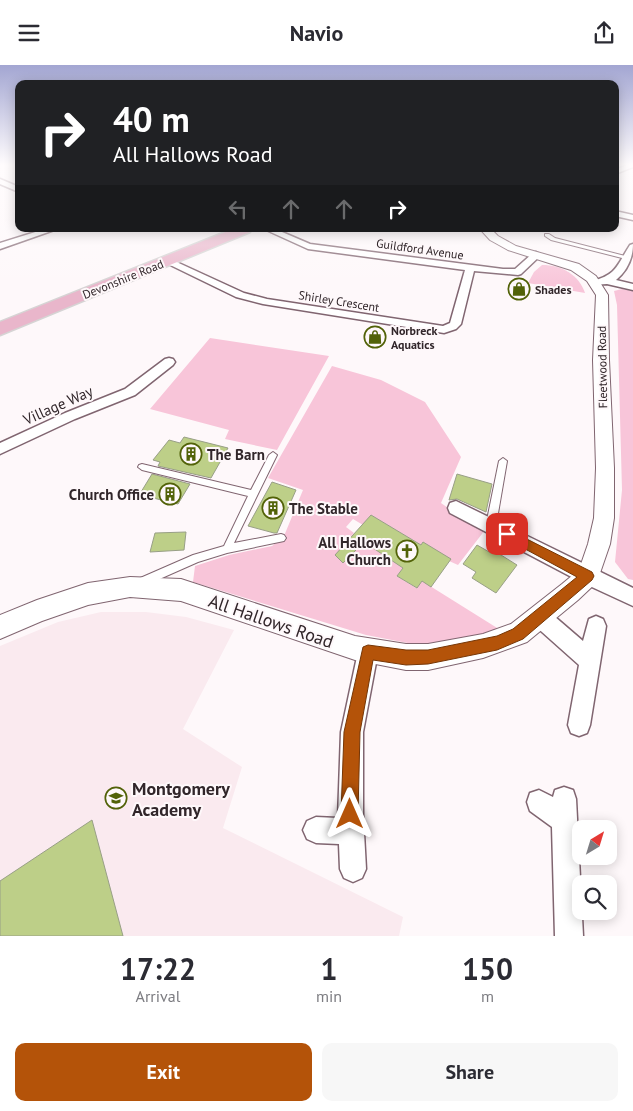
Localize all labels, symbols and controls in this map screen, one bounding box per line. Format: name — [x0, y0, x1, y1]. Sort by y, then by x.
icon: menu — [15, 19, 43, 47]
text: Navio — [290, 19, 343, 47]
icon: share — [590, 19, 618, 47]
text: 40 m — [113, 96, 190, 142]
icon: right — [30, 100, 95, 165]
text: All Hallows Road — [113, 140, 273, 168]
icon: left — [224, 195, 252, 223]
icon: ahead — [277, 195, 305, 223]
icon: ahead — [330, 195, 358, 223]
icon: right — [383, 195, 411, 223]
street label: Guildford Avenue — [375, 235, 465, 263]
street label: Devonshire Road — [80, 256, 166, 302]
shop icon: Shades — [507, 277, 531, 301]
place label: Shades — [535, 282, 571, 297]
street label: Shirley Crescent — [297, 287, 381, 315]
place label: Norbreck Aquatics — [391, 323, 437, 352]
shop icon: Norbreck Aquatics — [363, 325, 387, 349]
street label: Fleetwood Road — [594, 326, 610, 408]
street label: Village Way — [19, 381, 96, 429]
building icon: The Barn — [179, 442, 203, 466]
place label: The Barn — [207, 445, 265, 464]
building icon: Church Office — [158, 482, 182, 506]
place label: Church Office — [69, 485, 154, 504]
building icon: The Stable — [261, 496, 285, 520]
place label: The Stable — [289, 499, 358, 518]
pin — [486, 513, 528, 555]
icon: arrive — [493, 520, 521, 548]
place label: All Hallows Church — [318, 533, 391, 569]
church icon: All Hallows Church — [395, 539, 419, 563]
street label: All Hallows Road — [206, 589, 336, 653]
place label: Montgomery Academy — [132, 777, 230, 821]
school or university icon: Montgomery Academy — [104, 786, 128, 810]
position arrow — [323, 787, 375, 839]
north arrow — [572, 820, 618, 865]
map controls — [572, 820, 617, 920]
button: search — [572, 875, 617, 920]
text: 17:22 — [120, 949, 196, 988]
text: 1 — [321, 949, 338, 988]
text: 150 — [462, 949, 513, 988]
text: Arrival — [136, 986, 180, 1006]
text: min — [316, 986, 342, 1006]
text: m — [481, 986, 494, 1006]
button: Exit — [15, 1043, 312, 1101]
button: Share — [322, 1043, 618, 1101]

